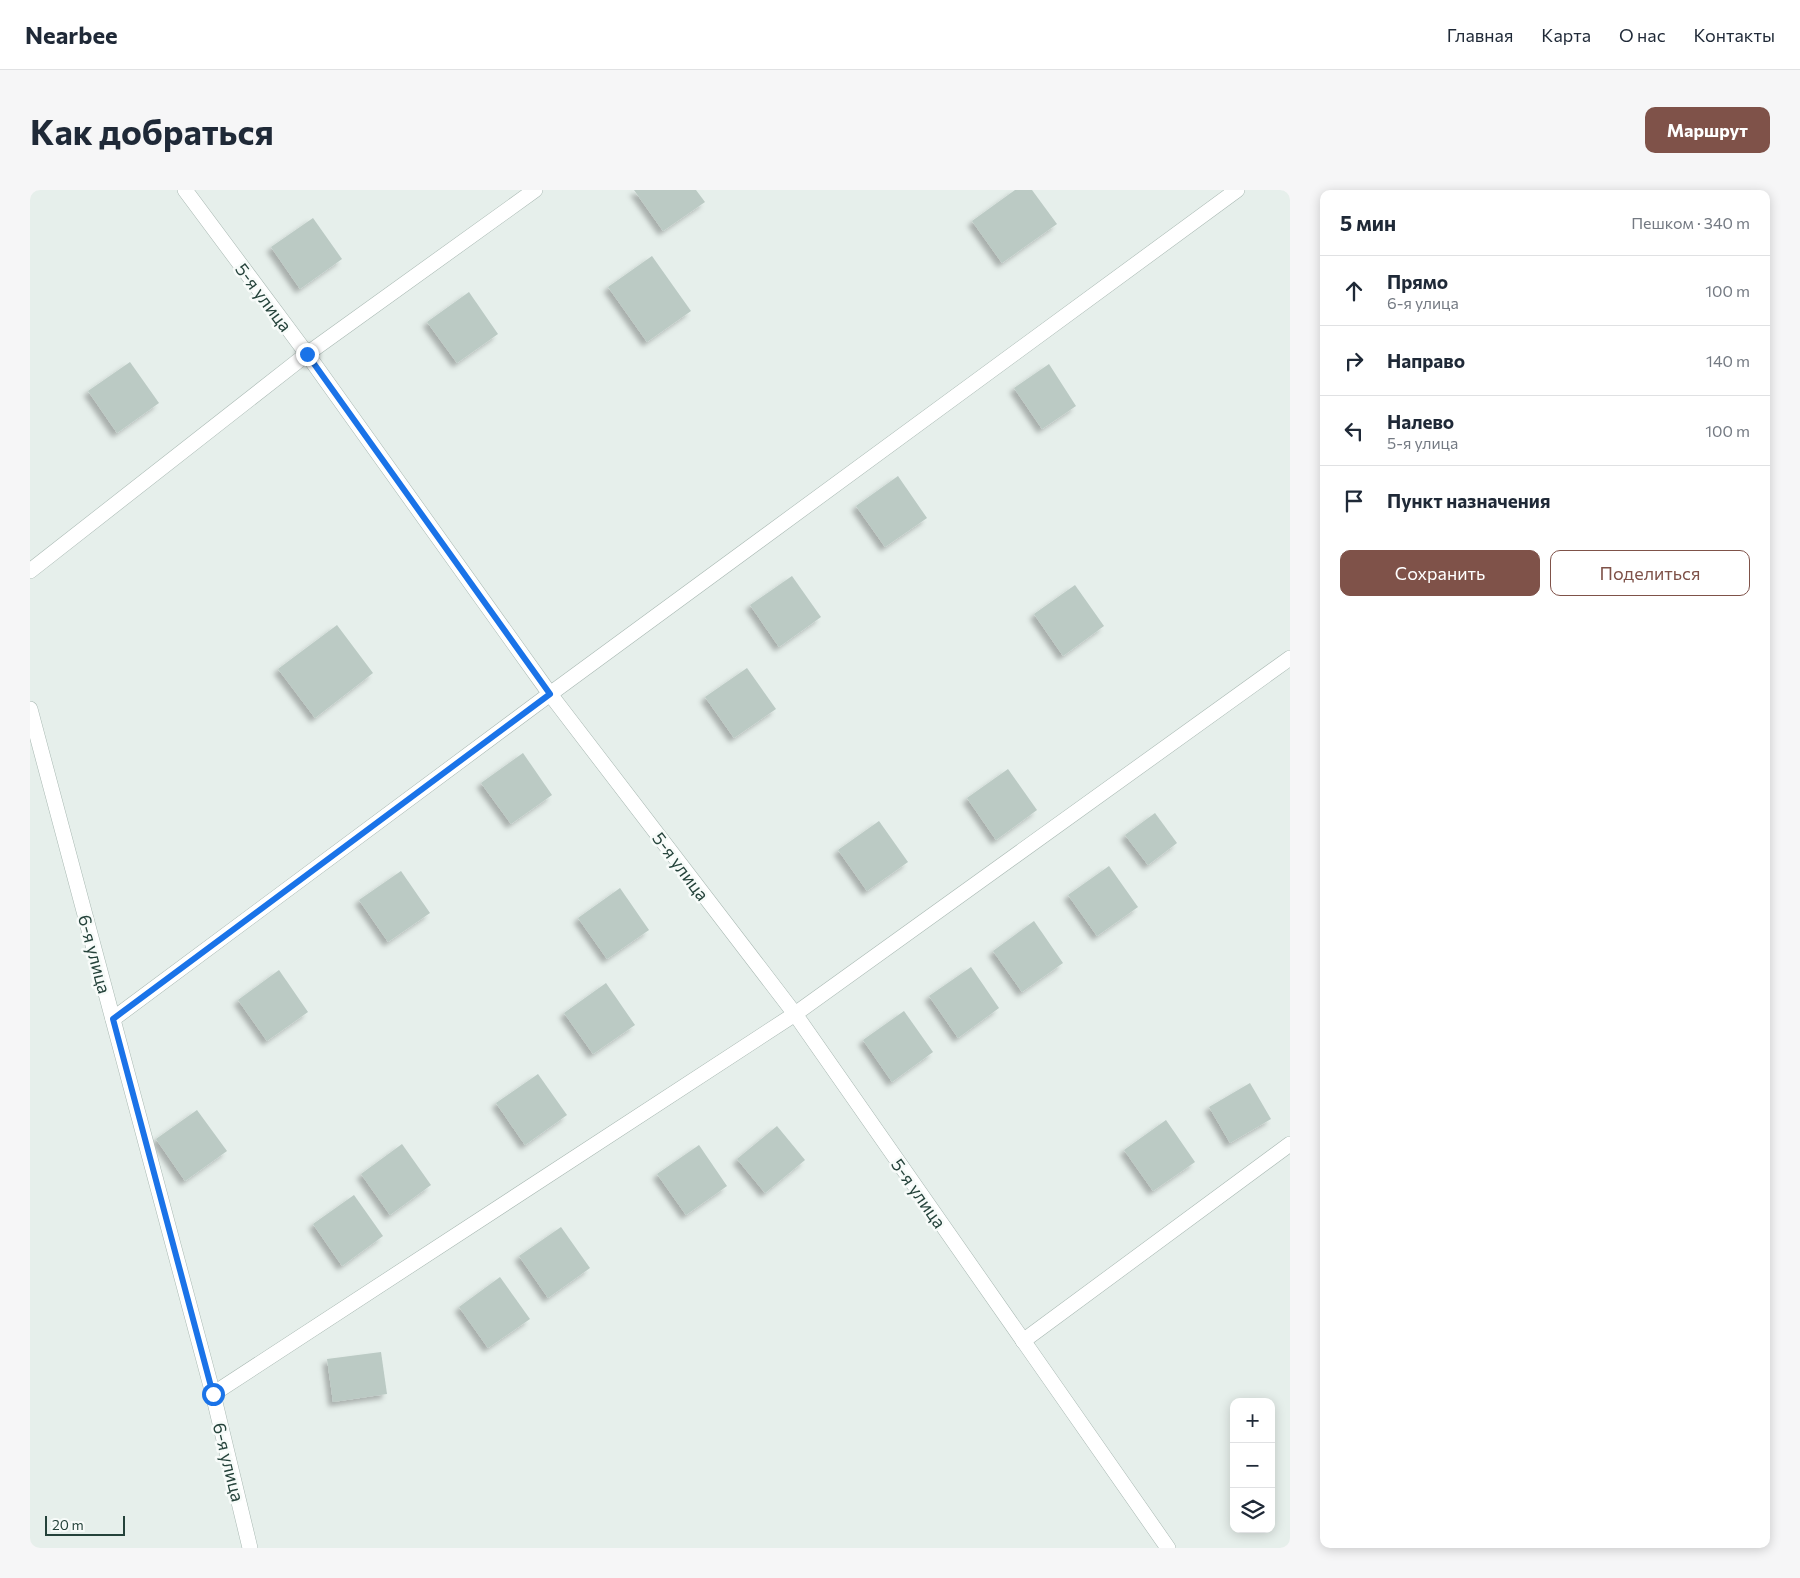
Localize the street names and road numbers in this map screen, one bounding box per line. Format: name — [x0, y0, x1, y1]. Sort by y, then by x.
street label: 5-я улица — [231, 258, 297, 336]
street label: 5-я улица — [648, 827, 714, 905]
street label: 6-я улица — [74, 912, 116, 996]
street label: 5-я улица — [887, 1154, 951, 1232]
street label: 6-я улица — [209, 1420, 249, 1504]

